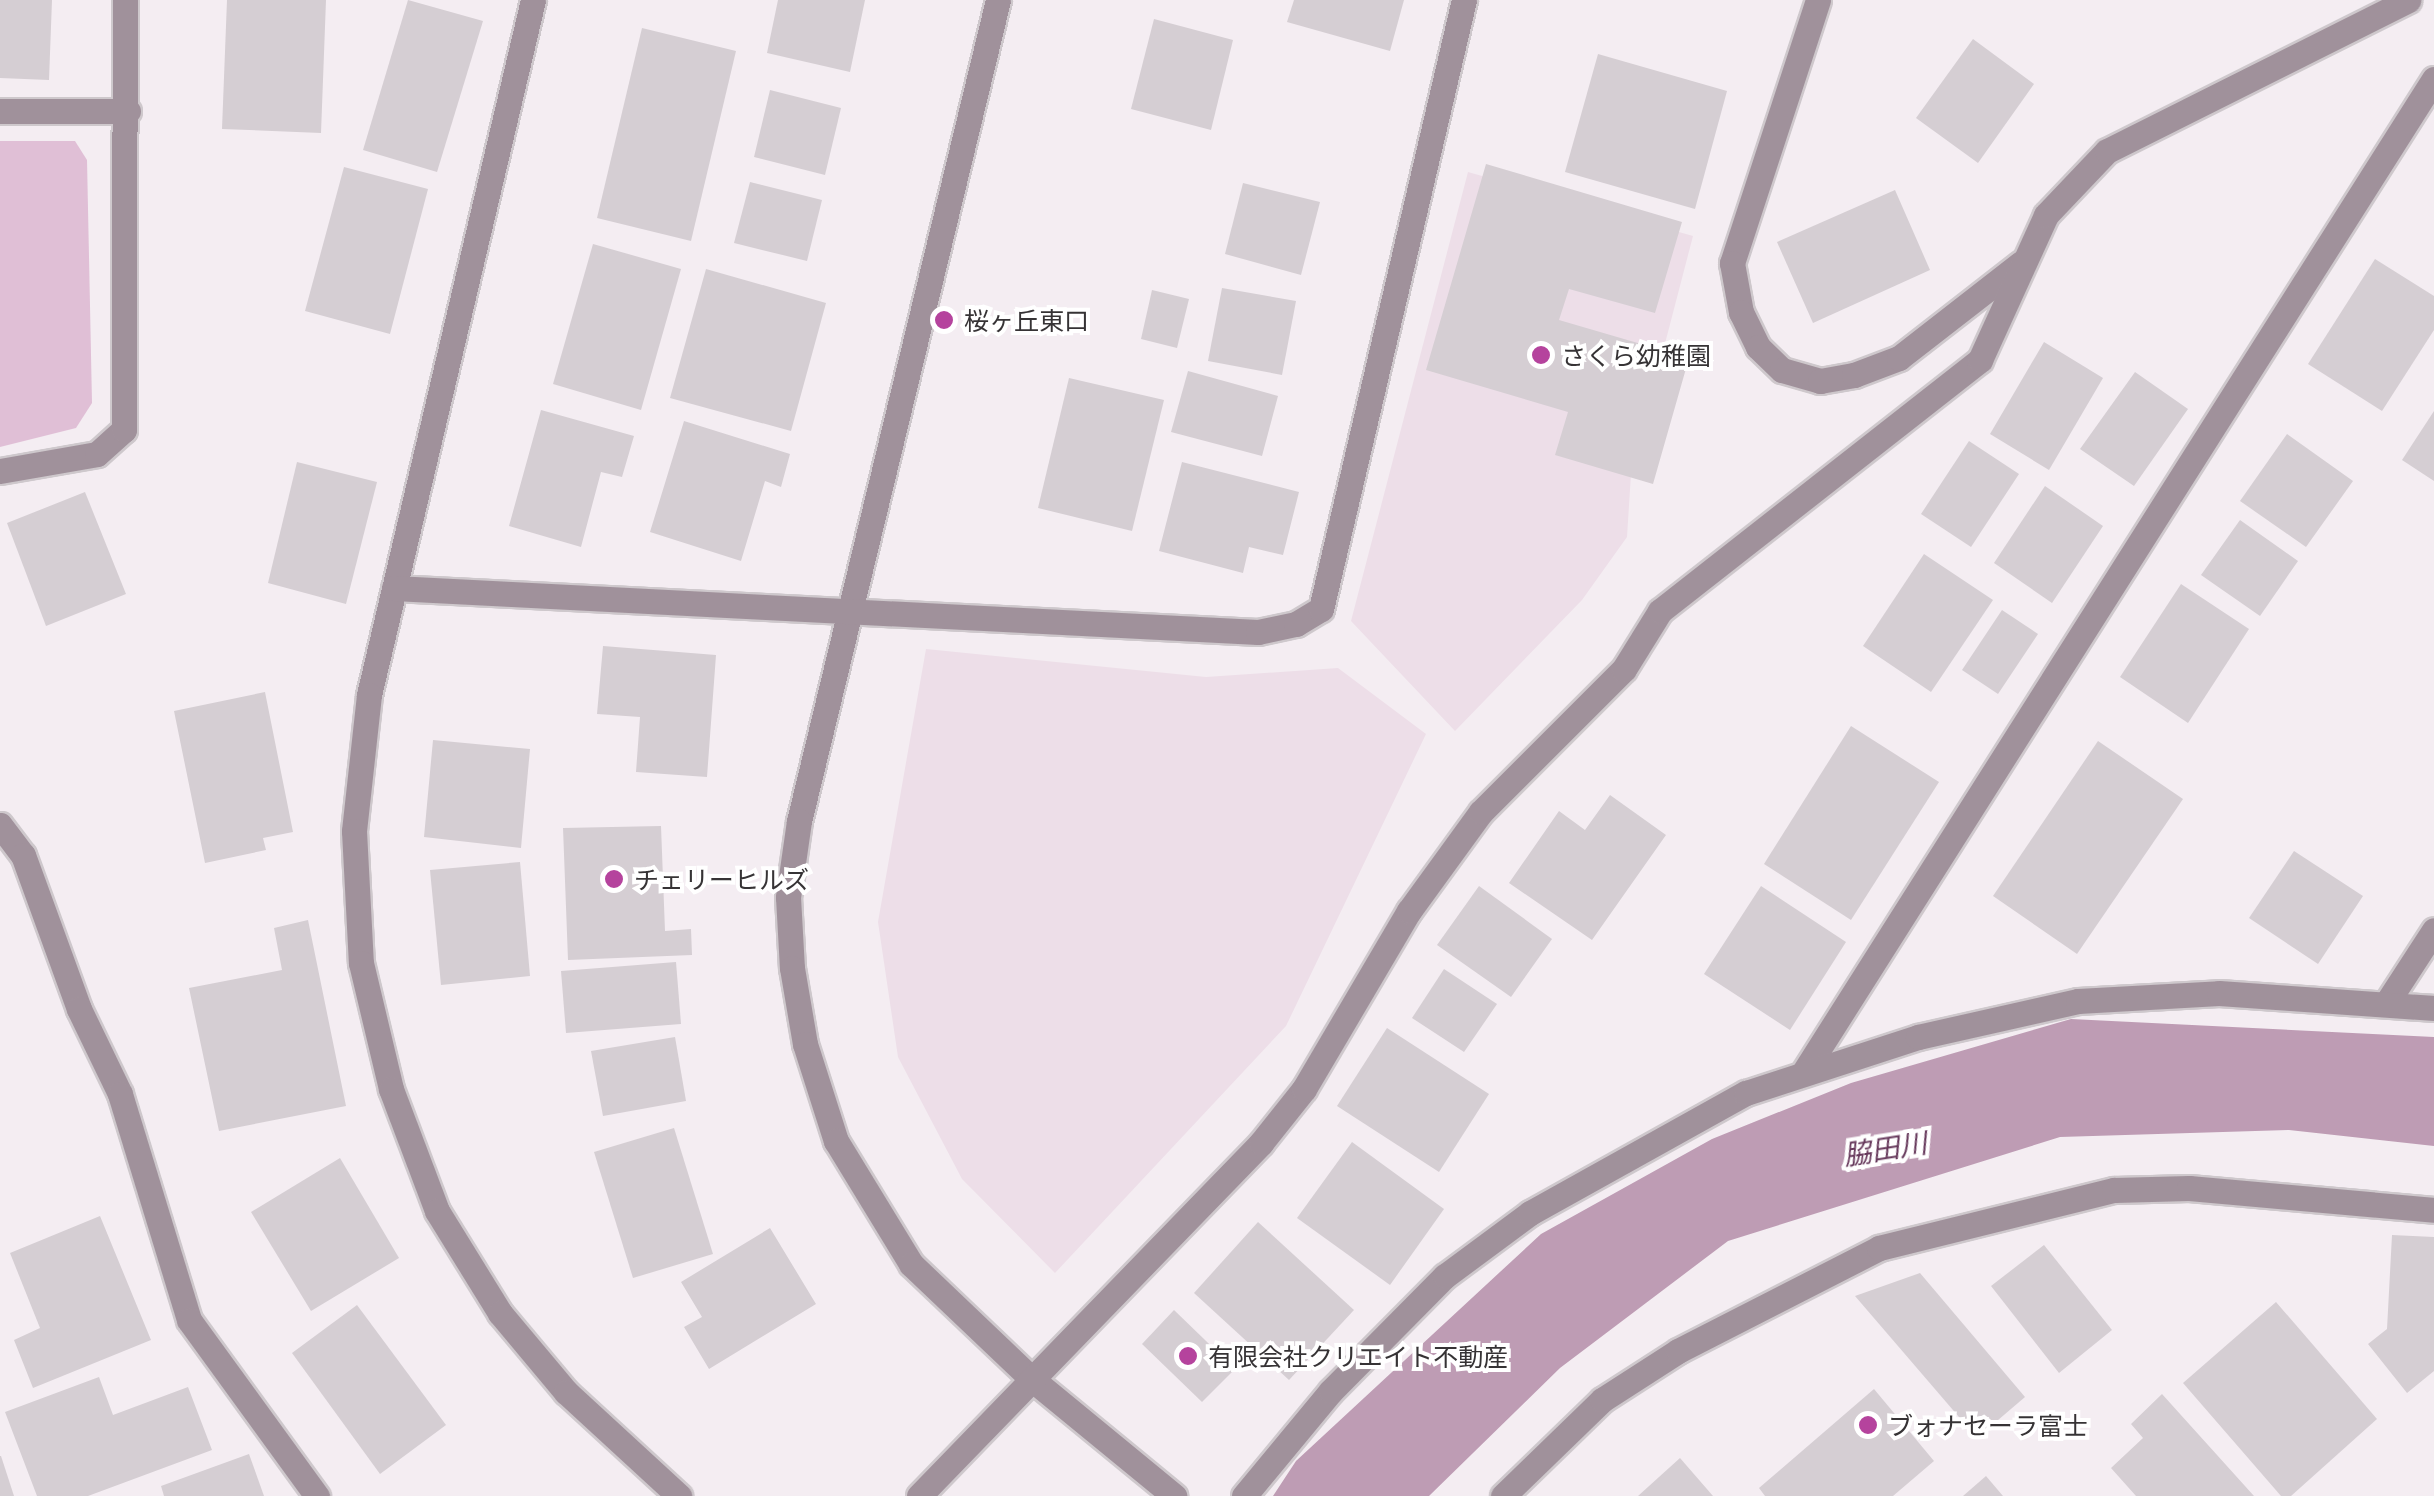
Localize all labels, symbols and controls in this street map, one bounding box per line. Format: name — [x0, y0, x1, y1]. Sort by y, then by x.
place label: 桜ヶ丘東口 — [964, 305, 1089, 335]
marker: 桜ヶ丘東口 — [933, 309, 955, 331]
place label: さくら幼稚園 — [1561, 340, 1711, 370]
marker: さくら幼稚園 — [1530, 344, 1552, 366]
place label: チェリーヒルズ — [634, 864, 809, 894]
marker: チェリーヒルズ — [603, 868, 625, 890]
water label: 脇田川 — [1841, 1125, 1929, 1171]
place label: 有限会社クリエイト不動産 — [1208, 1341, 1508, 1371]
marker: 有限会社クリエイト不動産 — [1177, 1345, 1199, 1367]
place label: ブォナセーラ富士 — [1888, 1410, 2088, 1440]
marker: ブォナセーラ富士 — [1857, 1414, 1879, 1436]

